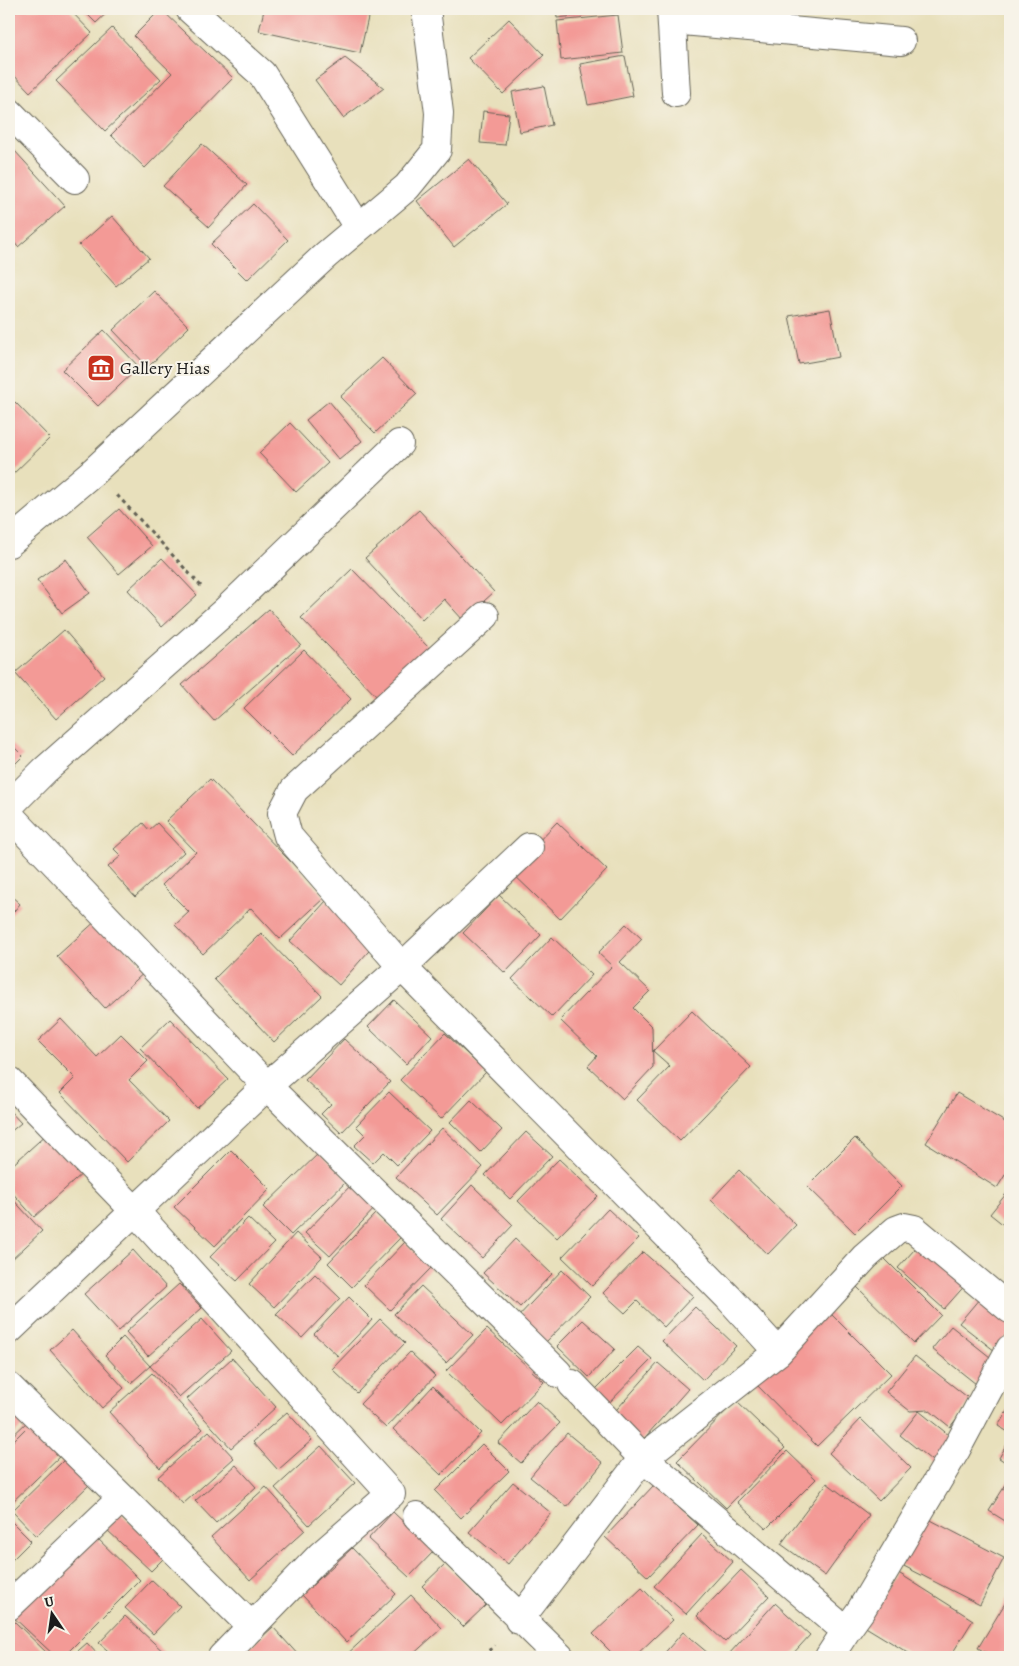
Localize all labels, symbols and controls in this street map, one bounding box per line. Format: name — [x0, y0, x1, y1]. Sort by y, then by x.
museum icon: Gallery Hias — [86, 353, 116, 383]
place label: Gallery Hias — [120, 356, 210, 380]
north arrow — [28, 1588, 78, 1638]
text: U — [43, 1592, 56, 1612]

